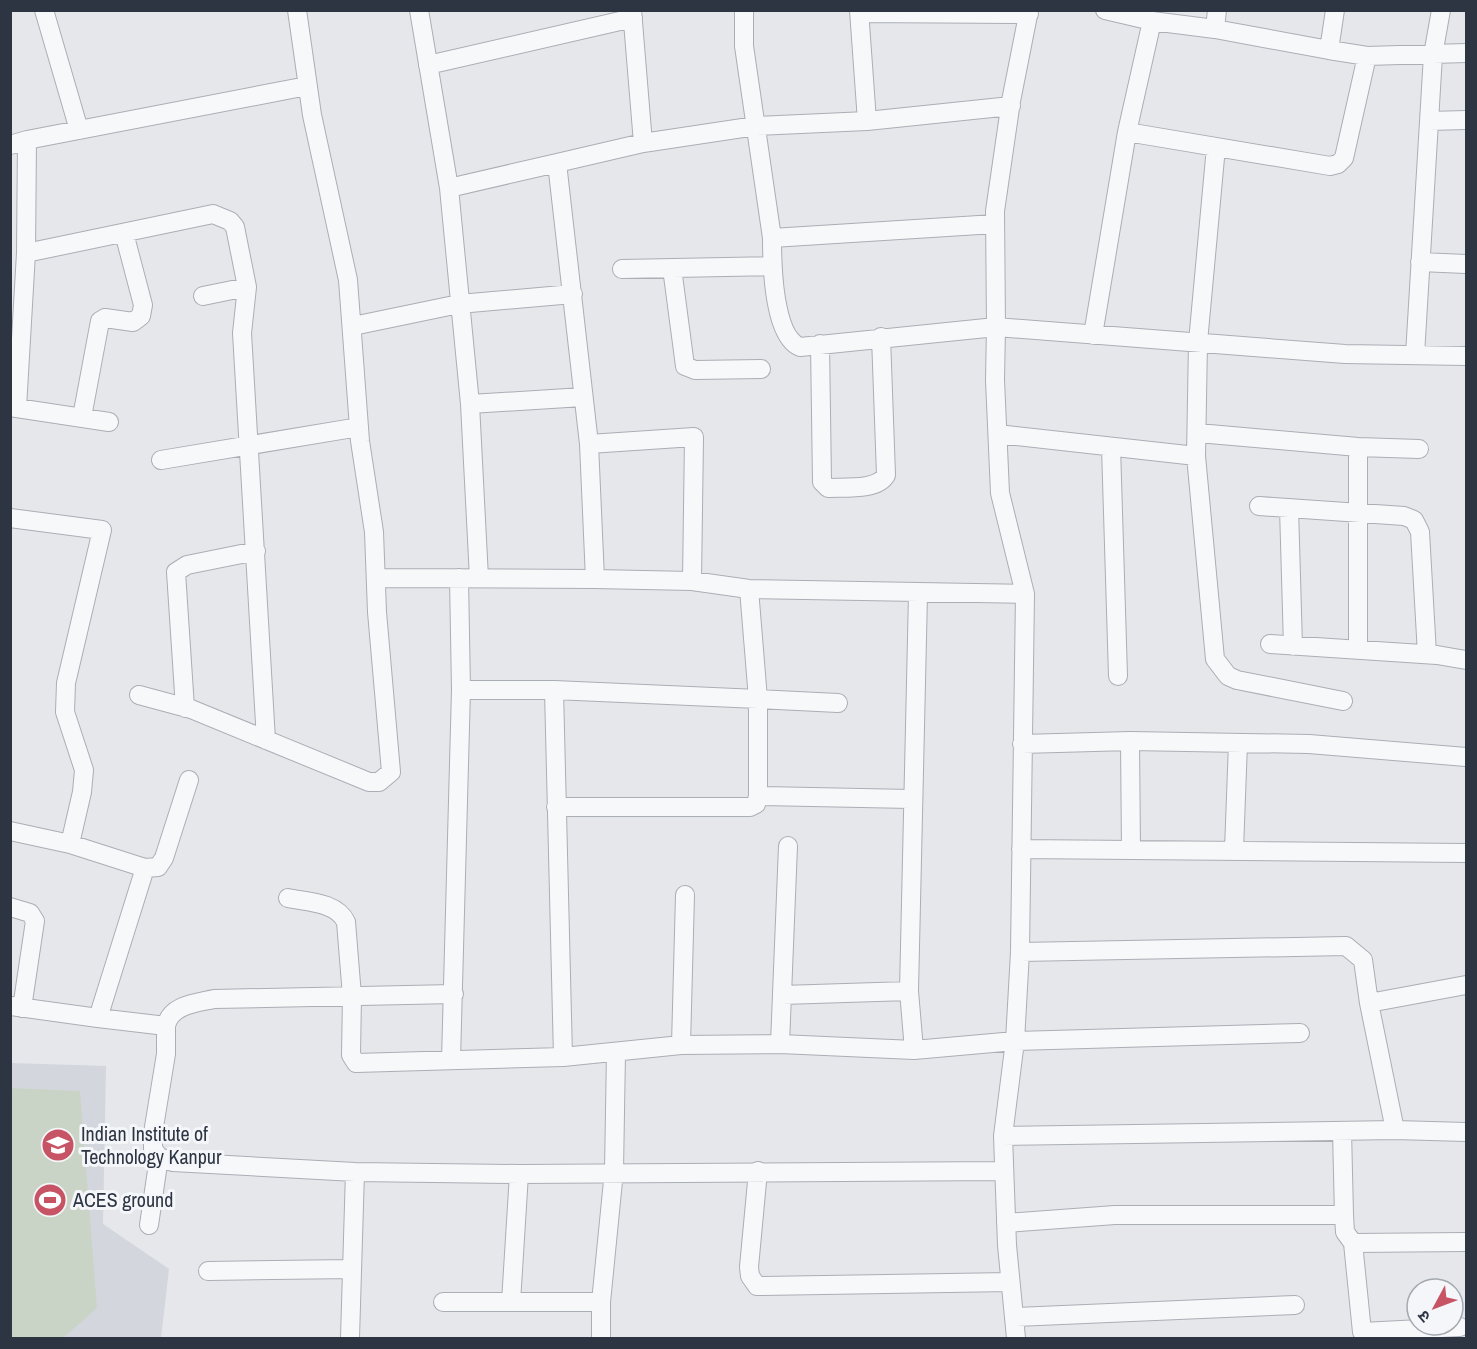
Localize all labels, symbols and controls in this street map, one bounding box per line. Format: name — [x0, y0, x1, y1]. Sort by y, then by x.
place label: Indian Institute of Technology Kanpur — [81, 1120, 222, 1170]
school or university icon: Indian Institute of Technology Kanpur — [40, 1127, 76, 1163]
sports icon: ACES ground — [32, 1182, 68, 1218]
place label: ACES ground — [72, 1186, 173, 1213]
north arrow — [1405, 1277, 1465, 1337]
text: उ — [1412, 1306, 1435, 1328]

